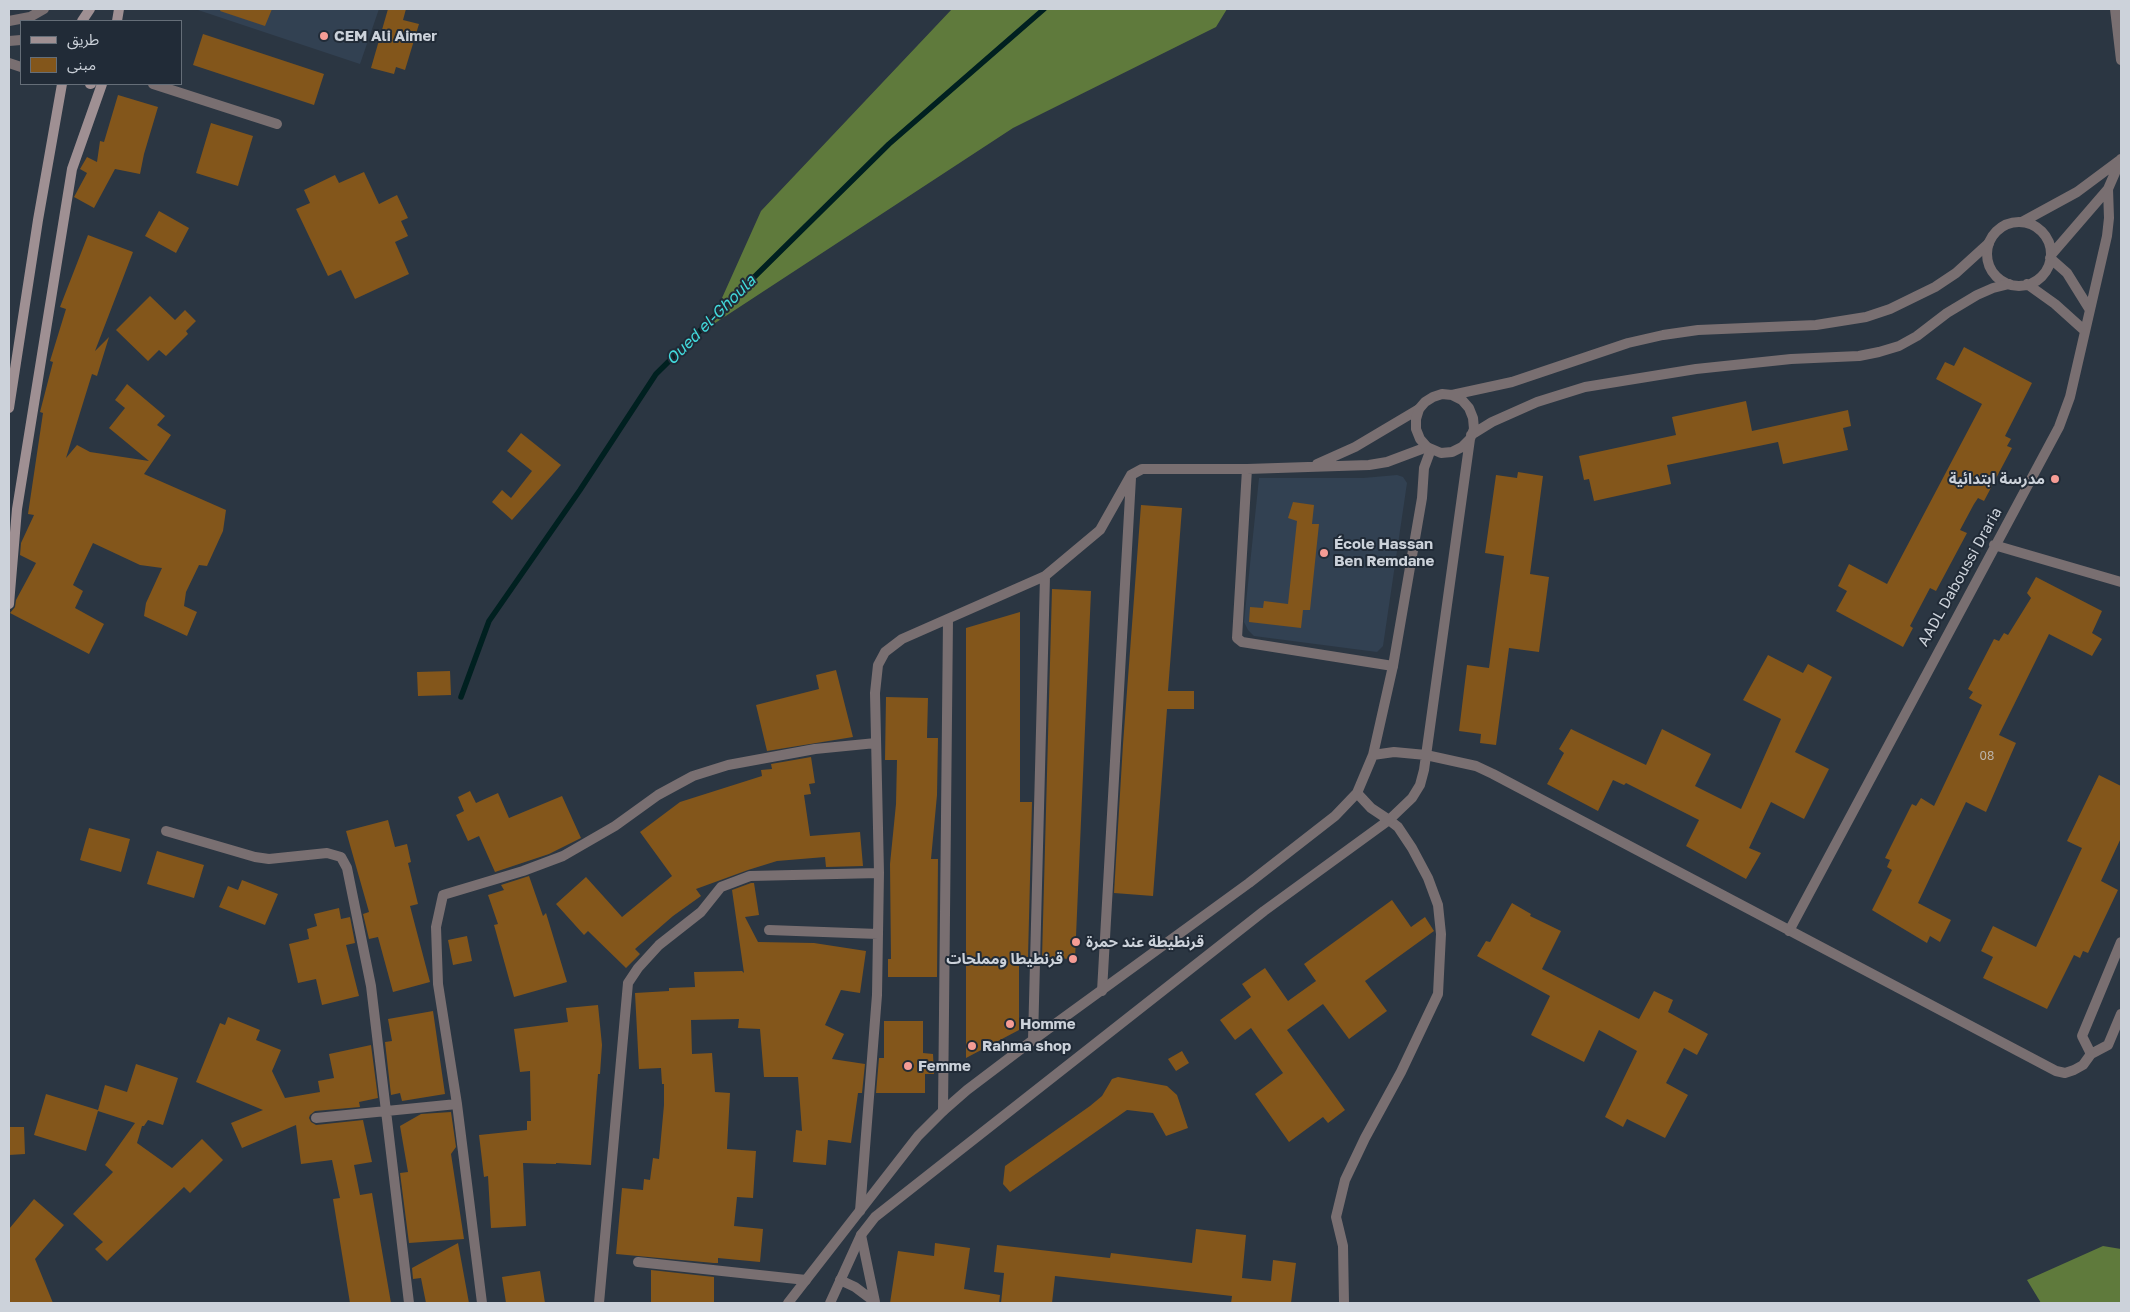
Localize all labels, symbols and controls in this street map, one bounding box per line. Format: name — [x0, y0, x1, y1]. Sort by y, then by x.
legend — [20, 20, 182, 85]
place label: CEM Ali Aimer — [334, 27, 437, 45]
text: طريق — [67, 30, 99, 48]
marker: CEM Ali Aimer — [318, 30, 330, 42]
text: مبنى — [67, 55, 96, 73]
water label: Oued el-Ghoula — [662, 271, 760, 369]
place label: مدرسة ابتدائية — [1949, 470, 2045, 488]
marker: مدرسة ابتدائية — [2049, 473, 2061, 485]
street label: AADL Daboussi Draria — [1914, 504, 2006, 650]
place label: École Hassan Ben Remdane — [1334, 535, 1434, 570]
marker: École Hassan Ben Remdane — [1318, 547, 1330, 559]
house number: 08 — [1980, 749, 1994, 763]
place label: قرنطيطة عند حمرة — [1086, 933, 1204, 951]
marker: قرنطيطة عند حمرة — [1070, 936, 1082, 948]
place label: قرنطيطا ومملحات — [946, 950, 1063, 968]
marker: قرنطيطا ومملحات — [1067, 953, 1079, 965]
place label: Homme — [1020, 1015, 1075, 1033]
marker: Homme — [1004, 1018, 1016, 1030]
place label: Rahma shop — [982, 1037, 1071, 1055]
marker: Rahma shop — [966, 1040, 978, 1052]
place label: Femme — [918, 1057, 971, 1075]
marker: Femme — [902, 1060, 914, 1072]

